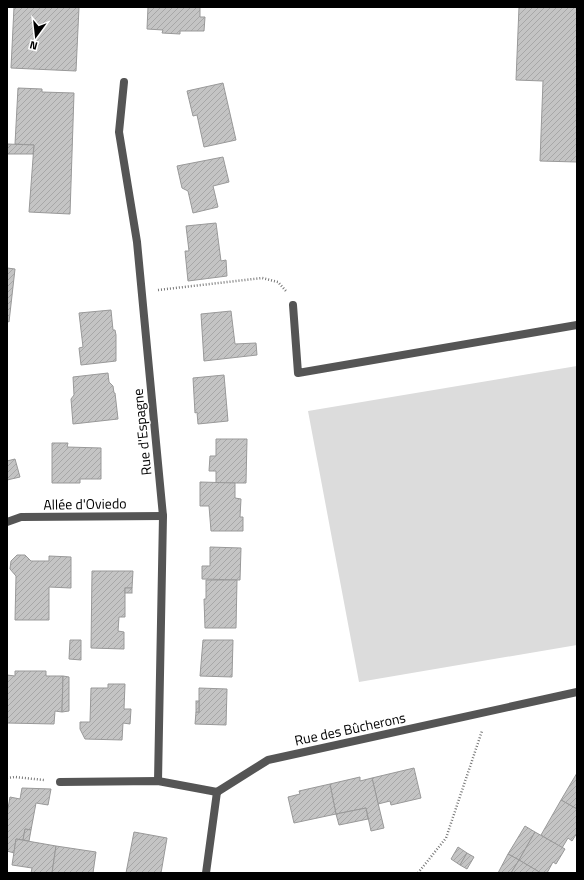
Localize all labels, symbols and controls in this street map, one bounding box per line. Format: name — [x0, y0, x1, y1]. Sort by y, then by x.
north arrow — [16, 16, 56, 56]
text: N — [28, 37, 39, 54]
street label: Rue d'Espagne — [127, 388, 156, 476]
street label: Allée d'Oviedo — [43, 492, 127, 515]
street label: Rue des Bûcherons — [292, 706, 407, 751]

